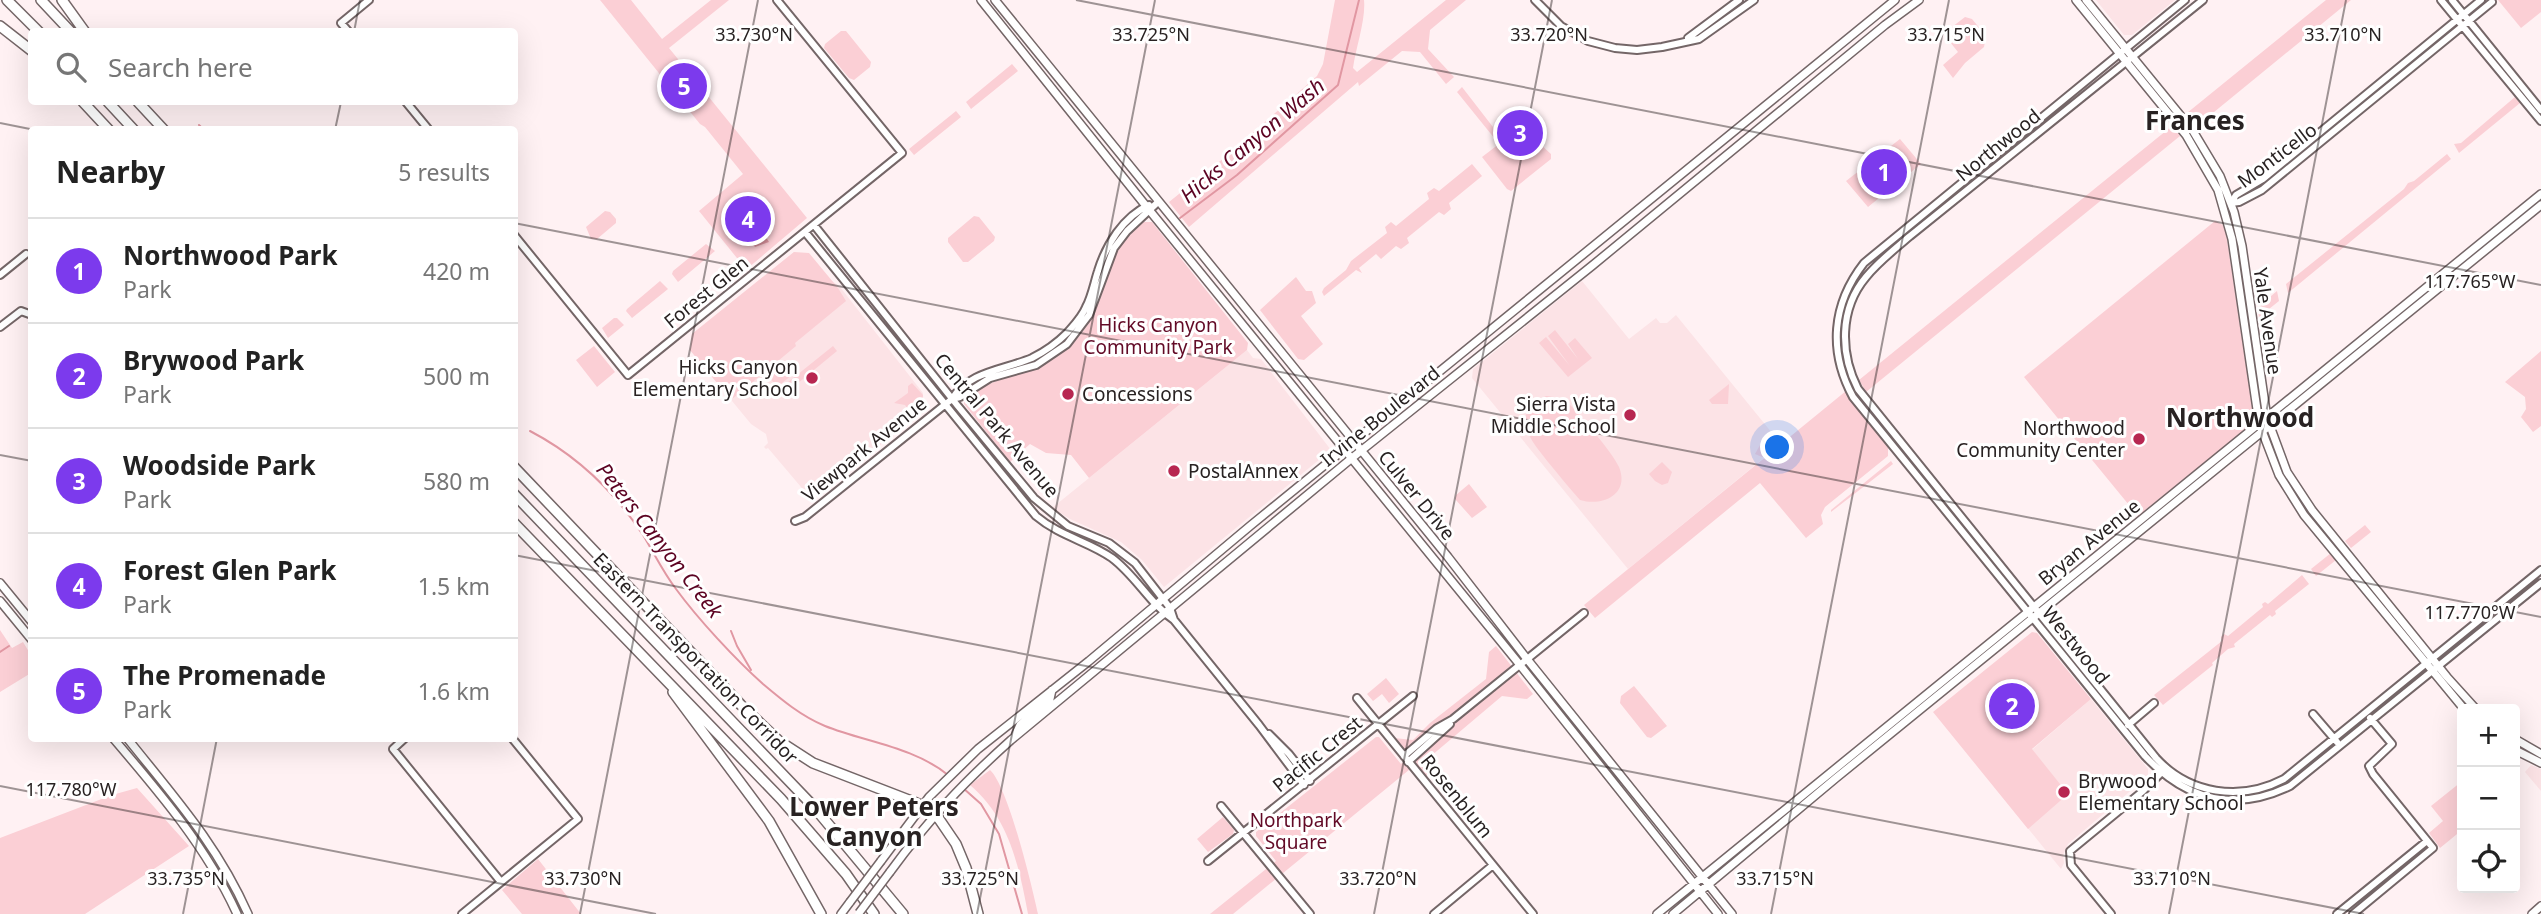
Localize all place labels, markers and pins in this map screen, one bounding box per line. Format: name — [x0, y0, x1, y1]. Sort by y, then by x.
pin: 5 — [661, 60, 707, 112]
pin: 3 — [1497, 107, 1543, 159]
pin: 1 — [1861, 146, 1907, 198]
pin: 4 — [725, 193, 771, 245]
place label: Hicks Canyon Elementary School — [632, 354, 798, 402]
marker: Hicks Canyon Elementary School — [804, 370, 820, 386]
place label: Concessions — [1082, 381, 1193, 407]
marker: Concessions — [1060, 386, 1076, 402]
place label: Sierra Vista Middle School — [1491, 391, 1616, 439]
marker: Sierra Vista Middle School — [1622, 407, 1638, 423]
place label: Northwood Community Center — [1956, 415, 2125, 463]
marker: Northwood Community Center — [2131, 431, 2147, 447]
place label: PostalAnnex — [1188, 458, 1299, 484]
marker: PostalAnnex — [1166, 463, 1182, 479]
pin: 2 — [1989, 680, 2035, 732]
place label: Brywood Elementary School — [2078, 768, 2244, 816]
marker: Brywood Elementary School — [2056, 784, 2072, 800]

